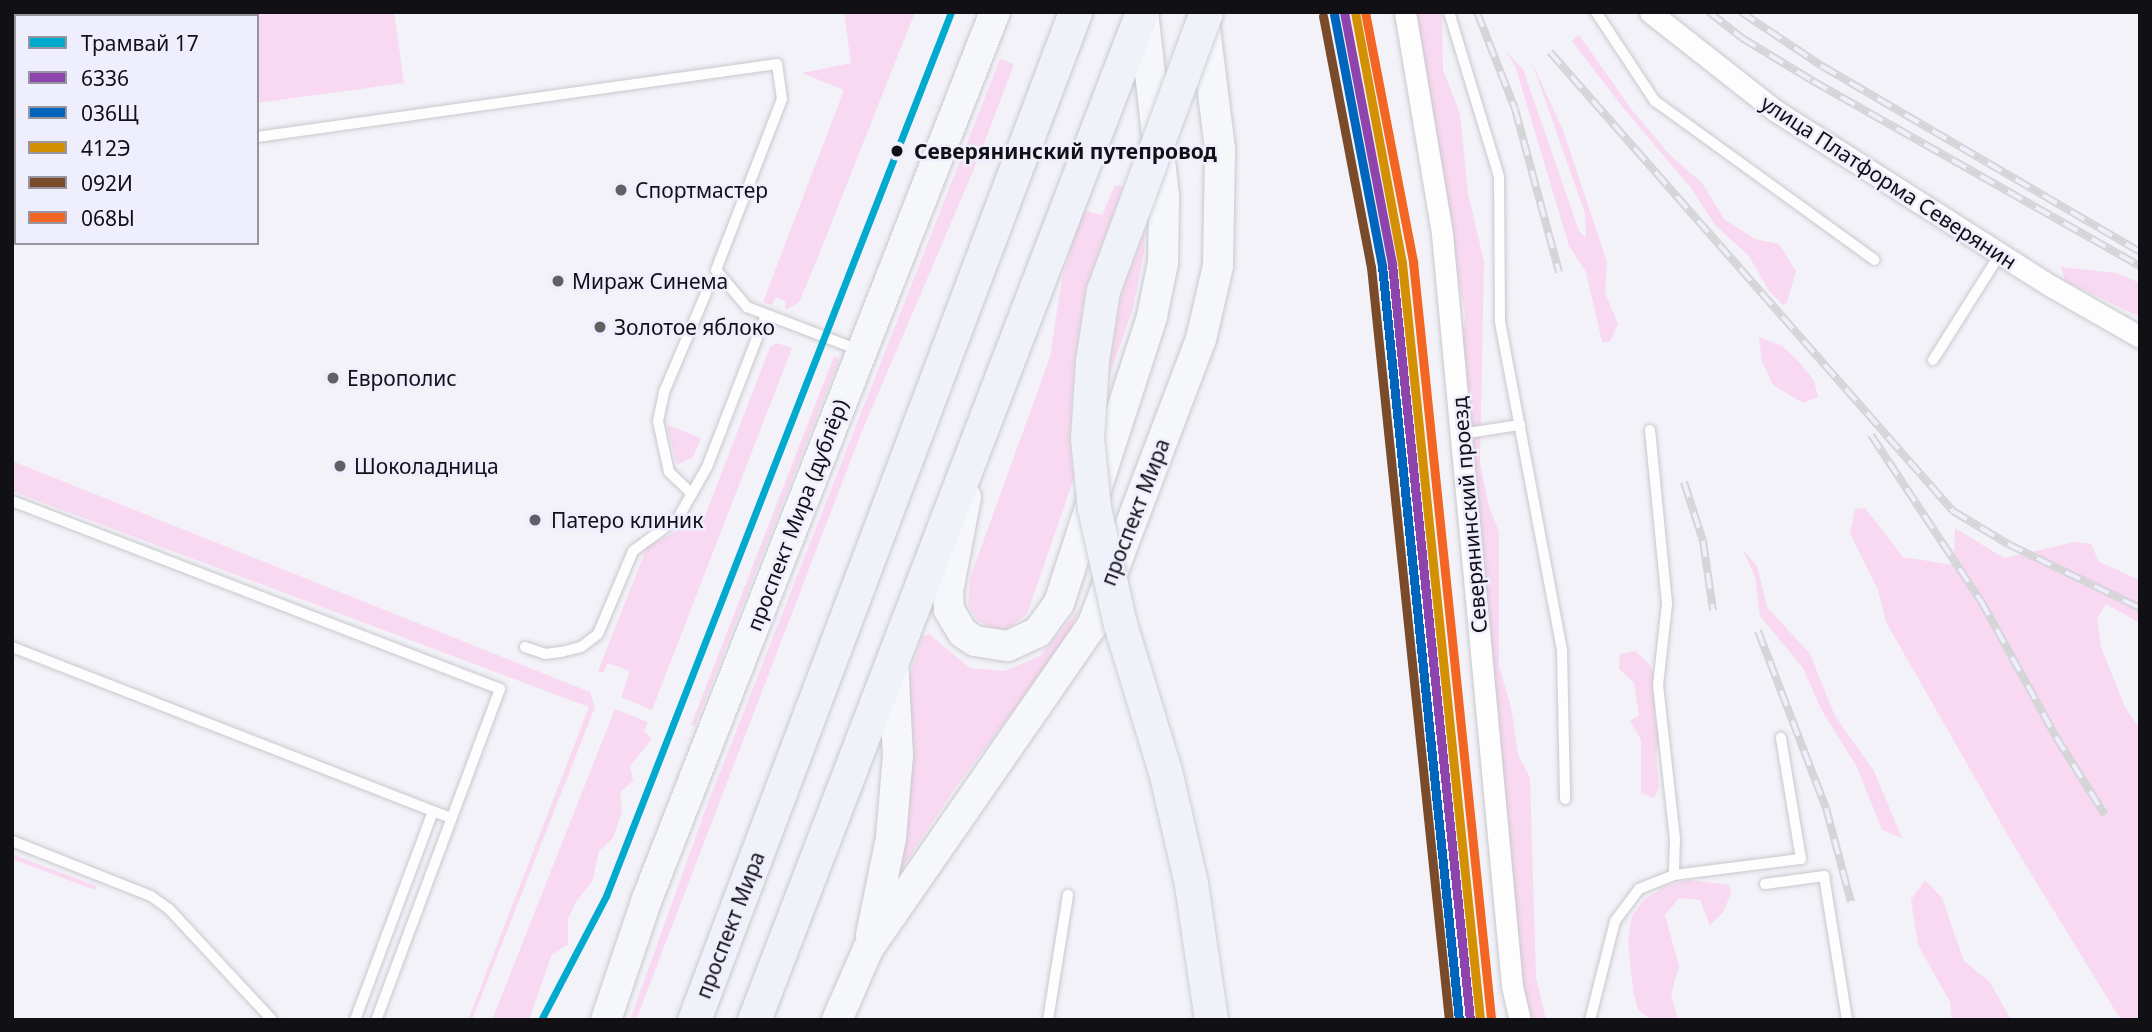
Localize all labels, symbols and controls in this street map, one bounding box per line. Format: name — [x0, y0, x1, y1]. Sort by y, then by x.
legend — [14, 14, 259, 245]
text: Трамвай 17 — [81, 29, 199, 57]
text: 6336 — [81, 64, 129, 92]
street label: улица Платформа Северянин — [1756, 90, 2022, 274]
text: 036Щ — [81, 99, 139, 127]
text: 412Э — [81, 134, 131, 162]
place label: Северянинский путепровод — [914, 138, 1217, 164]
marker: Северянинский путепровод — [886, 140, 908, 162]
text: 092И — [81, 169, 133, 197]
place label: Спортмастер — [635, 177, 768, 203]
marker: Спортмастер — [613, 182, 629, 198]
text: 068Ы — [81, 204, 135, 232]
place label: Мираж Синема — [572, 268, 728, 294]
marker: Мираж Синема — [550, 273, 566, 289]
place label: Золотое яблоко — [614, 314, 775, 340]
marker: Золотое яблоко — [592, 319, 608, 335]
place label: Европолис — [347, 365, 457, 391]
marker: Европолис — [325, 370, 341, 386]
street label: проспект Мира (дублёр) — [741, 396, 853, 634]
street label: Северянинский проезд — [1446, 396, 1492, 634]
street label: проспект Мира — [1095, 435, 1175, 589]
place label: Шоколадница — [354, 453, 499, 479]
marker: Шоколадница — [332, 458, 348, 474]
place label: Патеро клиник — [551, 507, 703, 533]
marker: Патеро клиник — [525, 510, 545, 530]
street label: проспект Мира — [690, 848, 770, 1002]

